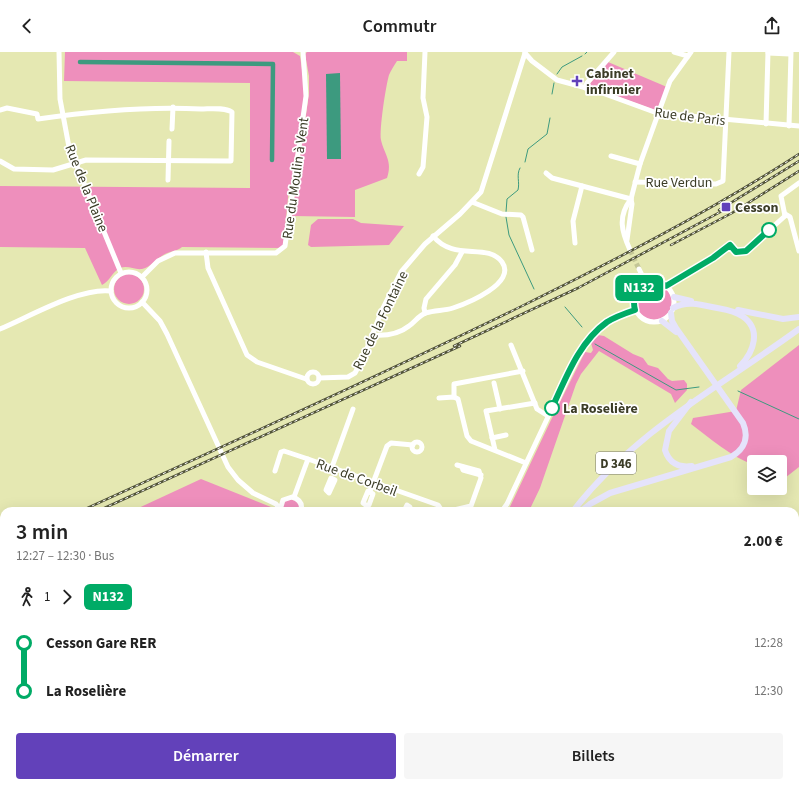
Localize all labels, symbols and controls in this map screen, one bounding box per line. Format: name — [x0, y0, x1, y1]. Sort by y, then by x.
text: Commutr — [363, 14, 436, 39]
icon: back — [16, 15, 38, 37]
icon: share — [761, 15, 783, 37]
place label: Cabinet infirmier — [586, 64, 641, 100]
marker: Cabinet infirmier — [571, 75, 583, 87]
street label: Rue de Paris — [653, 103, 727, 131]
street label: Rue du Moulin à Vent — [278, 116, 314, 240]
street label: Rue de la Plaine — [59, 142, 113, 235]
street label: Rue Verdun — [645, 173, 713, 193]
place label: Cesson — [735, 198, 779, 218]
marker: Cesson — [720, 201, 732, 213]
unlabelled marker — [761, 222, 777, 238]
street label: Rue de la Fontaine — [348, 268, 414, 373]
line badge: N132 — [611, 275, 667, 301]
text: N132 — [623, 278, 655, 298]
place label: La Roselière — [563, 399, 638, 419]
marker: La Roselière — [544, 400, 560, 416]
road number: D 346 — [596, 452, 636, 474]
street label: Rue de Corbeil — [313, 454, 400, 502]
map controls — [747, 455, 787, 495]
button: layers — [747, 455, 787, 495]
text: 3 min — [16, 516, 68, 548]
text: 2.00 € — [744, 531, 783, 552]
text: 12:27 – 12:30 · Bus — [16, 547, 114, 565]
icon: walk — [16, 586, 38, 608]
icon: forward — [56, 586, 78, 608]
text: N132 — [92, 587, 124, 607]
text: 1 — [44, 588, 50, 606]
text: Cesson Gare RER — [46, 633, 156, 654]
text: 12:28 — [754, 634, 783, 652]
text: La Roselière — [46, 681, 126, 702]
text: 12:30 — [754, 682, 783, 700]
button: Démarrer — [16, 733, 396, 779]
button: Billets — [404, 733, 783, 779]

